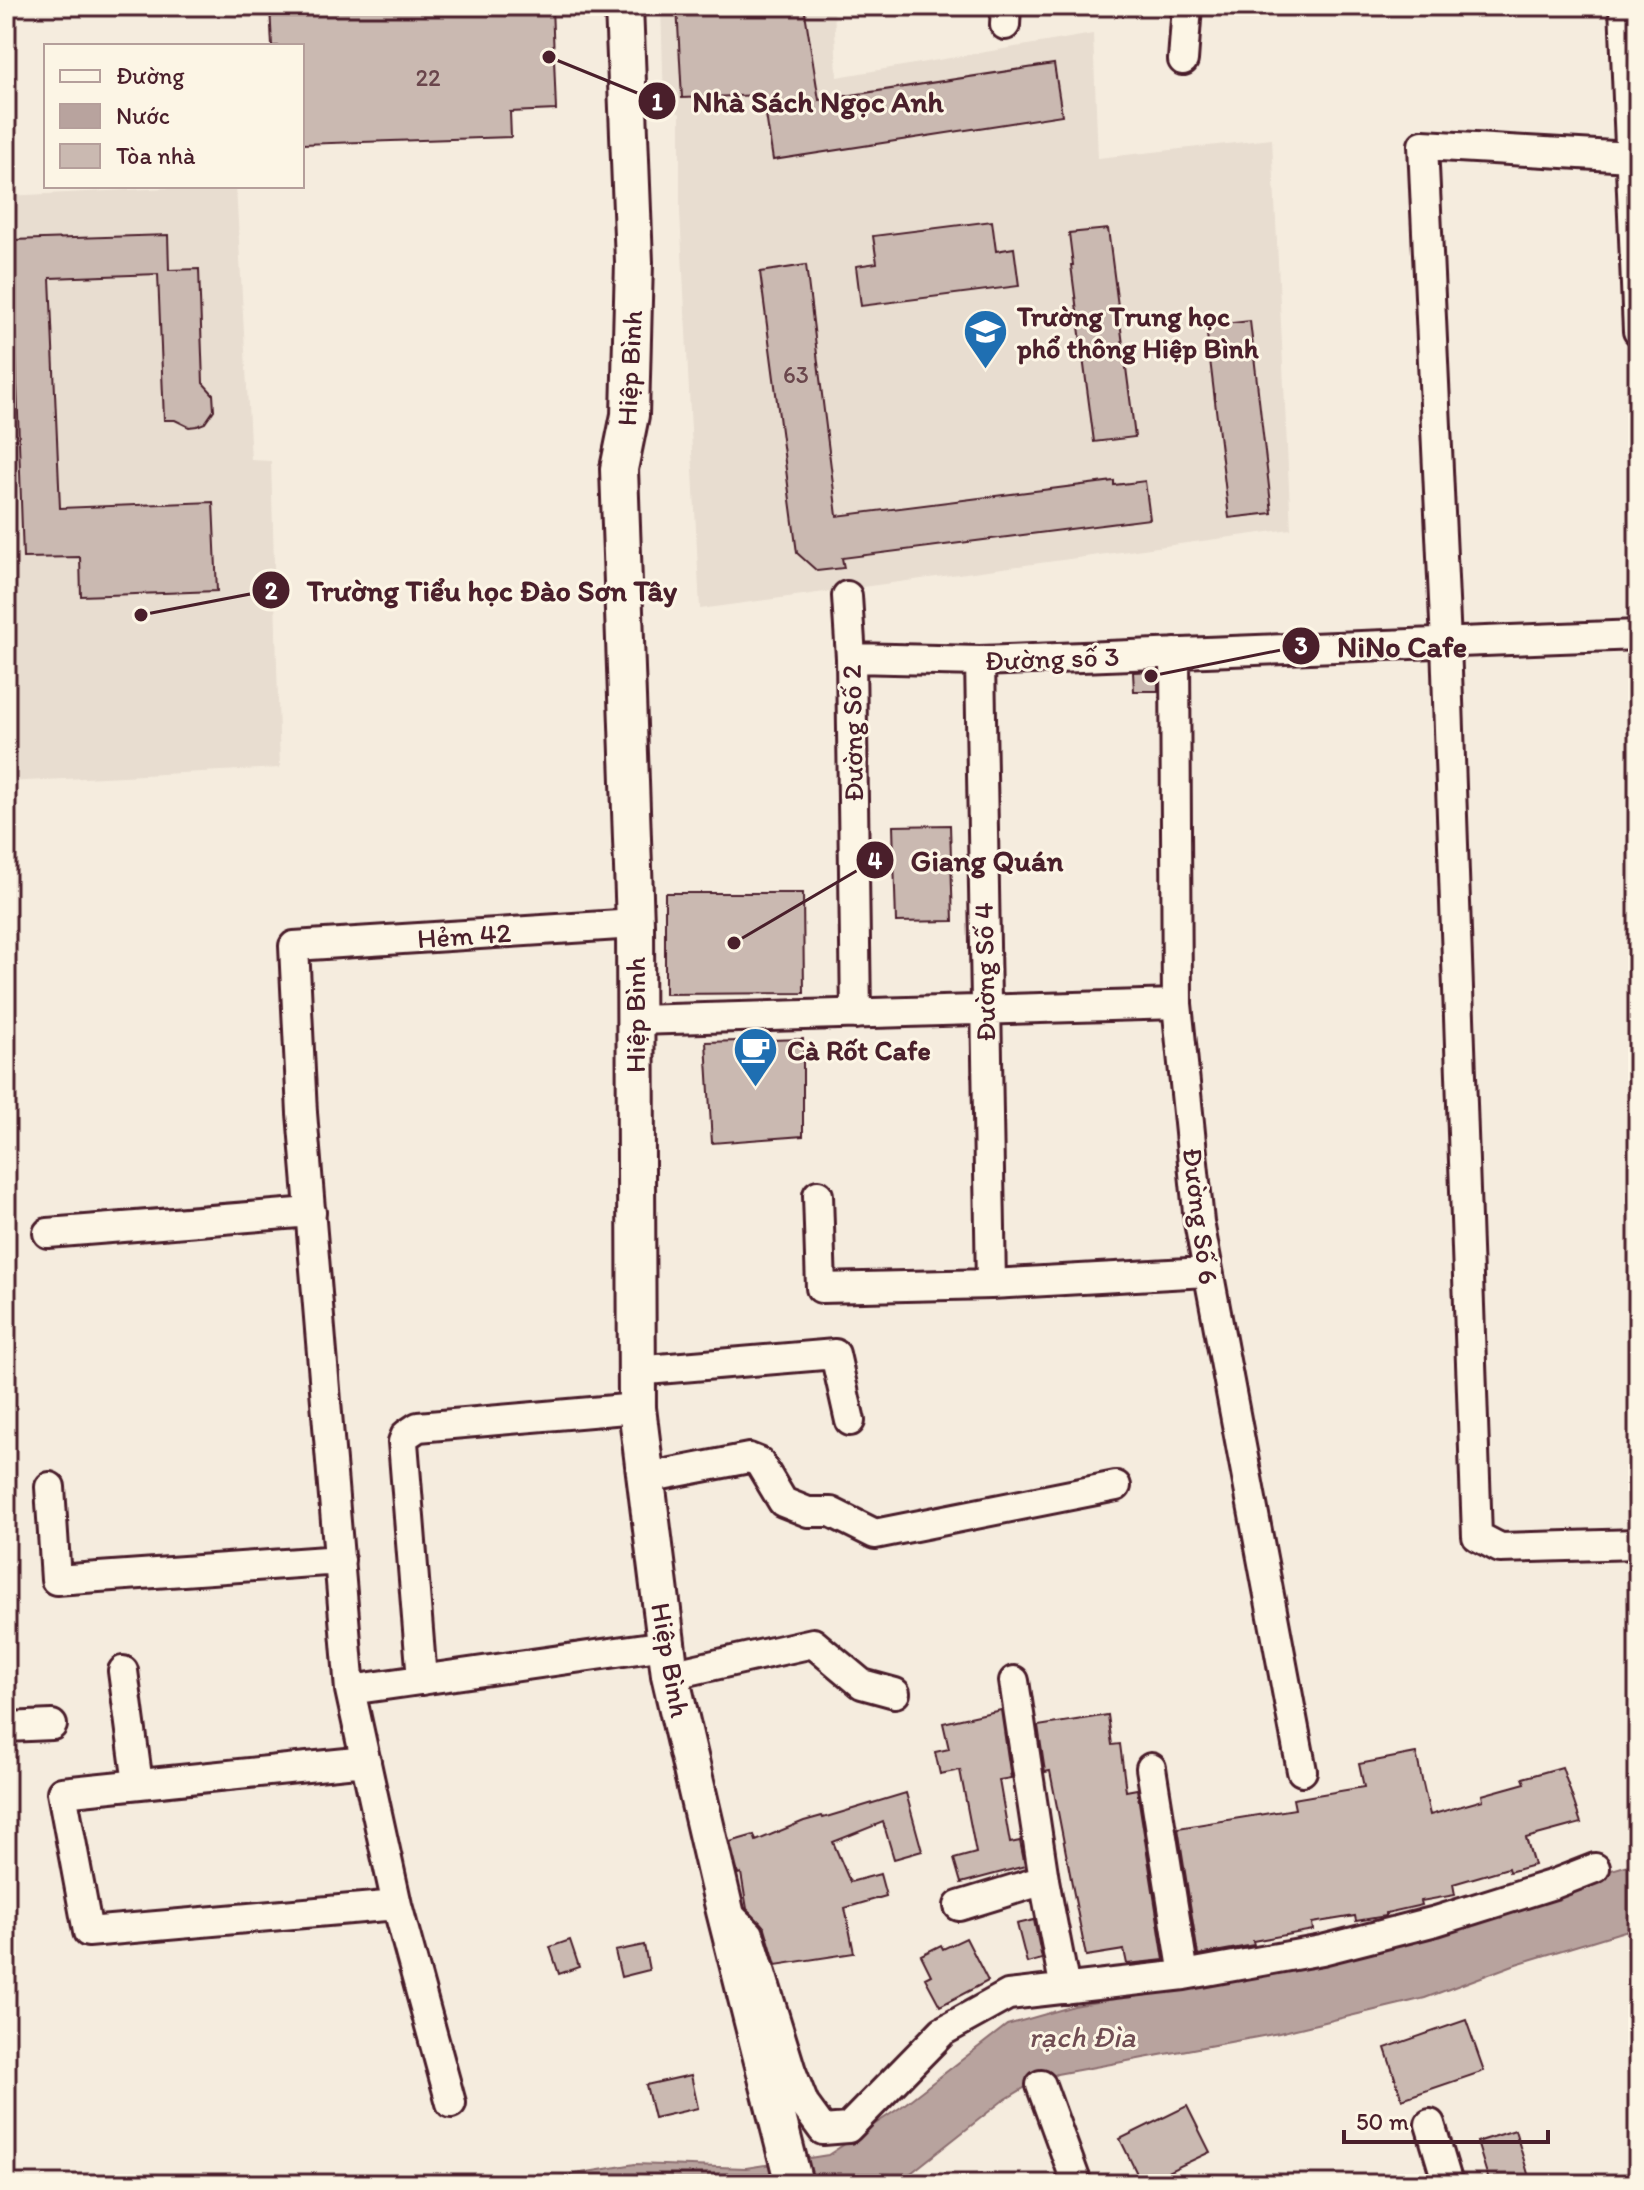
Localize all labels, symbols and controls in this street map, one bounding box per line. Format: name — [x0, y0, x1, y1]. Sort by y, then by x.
legend — [44, 44, 304, 188]
text: Đường — [116, 61, 185, 90]
house number: 22 — [415, 63, 441, 92]
callout: Nhà Sách Ngọc Anh — [637, 74, 959, 128]
text: Nhà Sách Ngọc Anh — [692, 83, 945, 120]
text: 1 — [651, 87, 663, 116]
text: Nước — [116, 101, 170, 130]
text: Tòa nhà — [116, 141, 196, 170]
place label: Trường Trung học phổ thông Hiệp Bình — [1016, 299, 1260, 365]
school or university icon: Trường Trung học phổ thông Hiệp Bình — [962, 308, 1010, 371]
street label: Hiệp Bình — [609, 309, 649, 427]
house number: 63 — [783, 360, 809, 389]
callout: Trường Tiểu học Đào Sơn Tây — [251, 563, 693, 617]
text: Trường Tiểu học Đào Sơn Tây — [306, 572, 678, 609]
text: 2 — [265, 576, 278, 605]
callout: NiNo Cafe — [1281, 619, 1484, 673]
text: NiNo Cafe — [1337, 628, 1467, 665]
text: 3 — [1294, 631, 1308, 660]
street label: Đường số 3 — [984, 639, 1120, 677]
street label: Đường Số 2 — [834, 664, 870, 802]
callout: Giang Quán — [855, 833, 1080, 887]
text: Giang Quán — [910, 842, 1064, 879]
text: 4 — [868, 846, 883, 875]
street label: Đường Số 4 — [966, 902, 1002, 1042]
street label: Hẻm 42 — [416, 915, 512, 955]
street label: Hiệp Bình — [618, 957, 652, 1073]
cafe icon: Cà Rốt Cafe — [732, 1026, 780, 1089]
place label: Cà Rốt Cafe — [787, 1033, 931, 1067]
street label: Đường Số 6 — [1176, 1146, 1226, 1286]
street label: Hiệp Bình — [644, 1600, 698, 1720]
water label: rạch Đìa — [1028, 2018, 1136, 2055]
scale bar — [1344, 2094, 1548, 2144]
text: 50 m — [1356, 2107, 1409, 2136]

